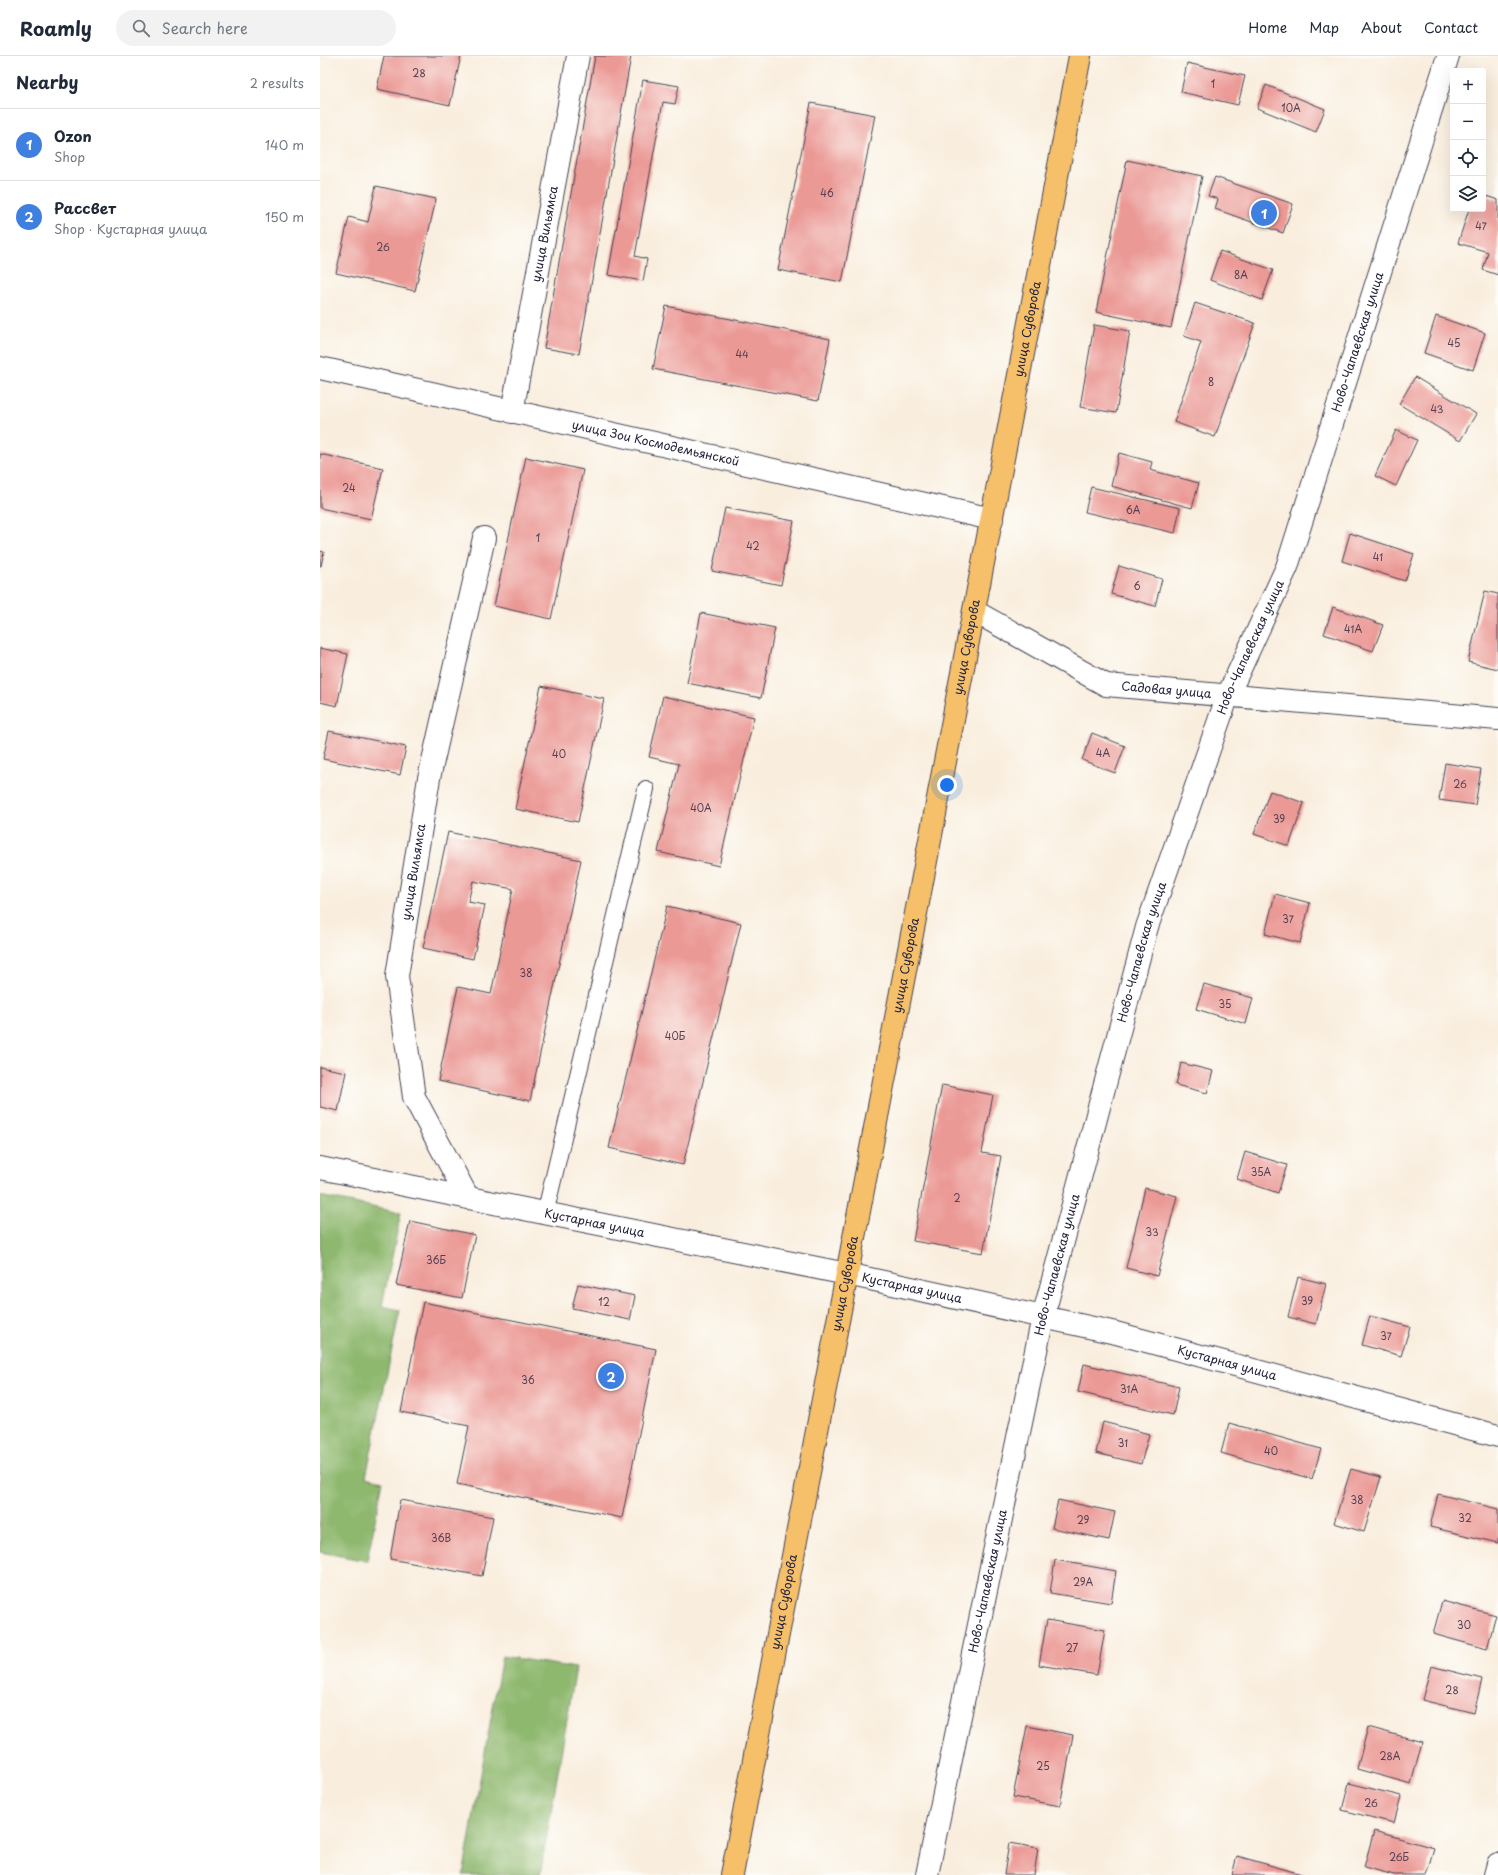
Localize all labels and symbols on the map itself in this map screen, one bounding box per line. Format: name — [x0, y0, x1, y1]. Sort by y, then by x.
house number: 28 — [412, 65, 426, 80]
house number: 1 — [1211, 76, 1215, 91]
house number: 10А — [1281, 100, 1301, 115]
street label: улица Вильямса — [526, 184, 562, 284]
house number: 46 — [820, 185, 834, 200]
pin: 1 — [1251, 198, 1277, 228]
house number: 47 — [1475, 218, 1488, 233]
house number: 26 — [376, 239, 390, 254]
house number: 8А — [1234, 267, 1248, 282]
street label: Ново-Чапаевская улица — [1326, 269, 1388, 414]
street label: улица Суворова — [1009, 279, 1045, 378]
house number: 45 — [1448, 335, 1460, 350]
house number: 44 — [735, 346, 749, 361]
house number: 8 — [1208, 374, 1214, 389]
house number: 43 — [1431, 401, 1444, 416]
street label: улица Зои Космодемьянской — [570, 415, 741, 470]
house number: 24 — [342, 480, 356, 495]
house number: 6А — [1126, 502, 1141, 517]
house number: 1 — [536, 530, 540, 545]
house number: 42 — [746, 538, 760, 553]
house number: 41 — [1373, 549, 1383, 564]
street label: Ново-Чапаевская улица — [1212, 576, 1288, 717]
house number: 6 — [1133, 578, 1141, 593]
street label: улица Суворова — [948, 597, 984, 696]
house number: 41А — [1344, 621, 1362, 636]
street label: Садовая улица — [1121, 676, 1213, 702]
house number: 4А — [1096, 745, 1110, 760]
house number: 40 — [552, 746, 566, 761]
your location — [937, 775, 957, 795]
house number: 26 — [1453, 776, 1467, 791]
house number: 40А — [690, 800, 712, 815]
house number: 39 — [1273, 811, 1285, 826]
street label: улица Вильямса — [396, 822, 430, 922]
street label: Ново-Чапаевская улица — [1112, 879, 1170, 1024]
house number: 37 — [1282, 911, 1295, 926]
street label: улица Суворова — [887, 916, 923, 1015]
house number: 38 — [520, 965, 532, 980]
house number: 35 — [1219, 996, 1231, 1011]
house number: 40Б — [665, 1028, 686, 1043]
house number: 35А — [1251, 1164, 1272, 1179]
house number: 2 — [953, 1190, 961, 1205]
street label: Ново-Чапаевская улица — [1029, 1191, 1084, 1337]
street label: Кустарная улица — [543, 1203, 647, 1241]
house number: 33 — [1145, 1224, 1159, 1239]
street label: улица Суворова — [826, 1234, 862, 1333]
house number: 36Б — [426, 1252, 447, 1267]
street label: Кустарная улица — [860, 1268, 964, 1307]
house number: 39 — [1301, 1293, 1313, 1308]
house number: 12 — [598, 1294, 610, 1309]
house number: 37 — [1380, 1328, 1393, 1343]
street label: Кустарная улица — [1176, 1340, 1279, 1384]
pin: 2 — [598, 1361, 624, 1391]
house number: 36 — [521, 1372, 535, 1387]
house number: 31А — [1120, 1381, 1138, 1396]
house number: 31 — [1118, 1435, 1128, 1450]
house number: 40 — [1264, 1443, 1278, 1458]
house number: 38 — [1351, 1492, 1363, 1507]
street label: Ново-Чапаевская улица — [963, 1507, 1011, 1654]
house number: 32 — [1458, 1510, 1472, 1525]
house number: 29 — [1077, 1512, 1090, 1527]
house number: 36В — [431, 1530, 451, 1545]
street label: улица Суворова — [765, 1552, 801, 1651]
house number: 29А — [1073, 1574, 1093, 1589]
house number: 30 — [1457, 1617, 1471, 1632]
house number: 27 — [1066, 1640, 1079, 1655]
house number: 28 — [1445, 1682, 1459, 1697]
house number: 28А — [1380, 1748, 1401, 1763]
house number: 25 — [1036, 1758, 1050, 1773]
house number: 26 — [1364, 1795, 1378, 1810]
house number: 26Б — [1389, 1849, 1410, 1864]

